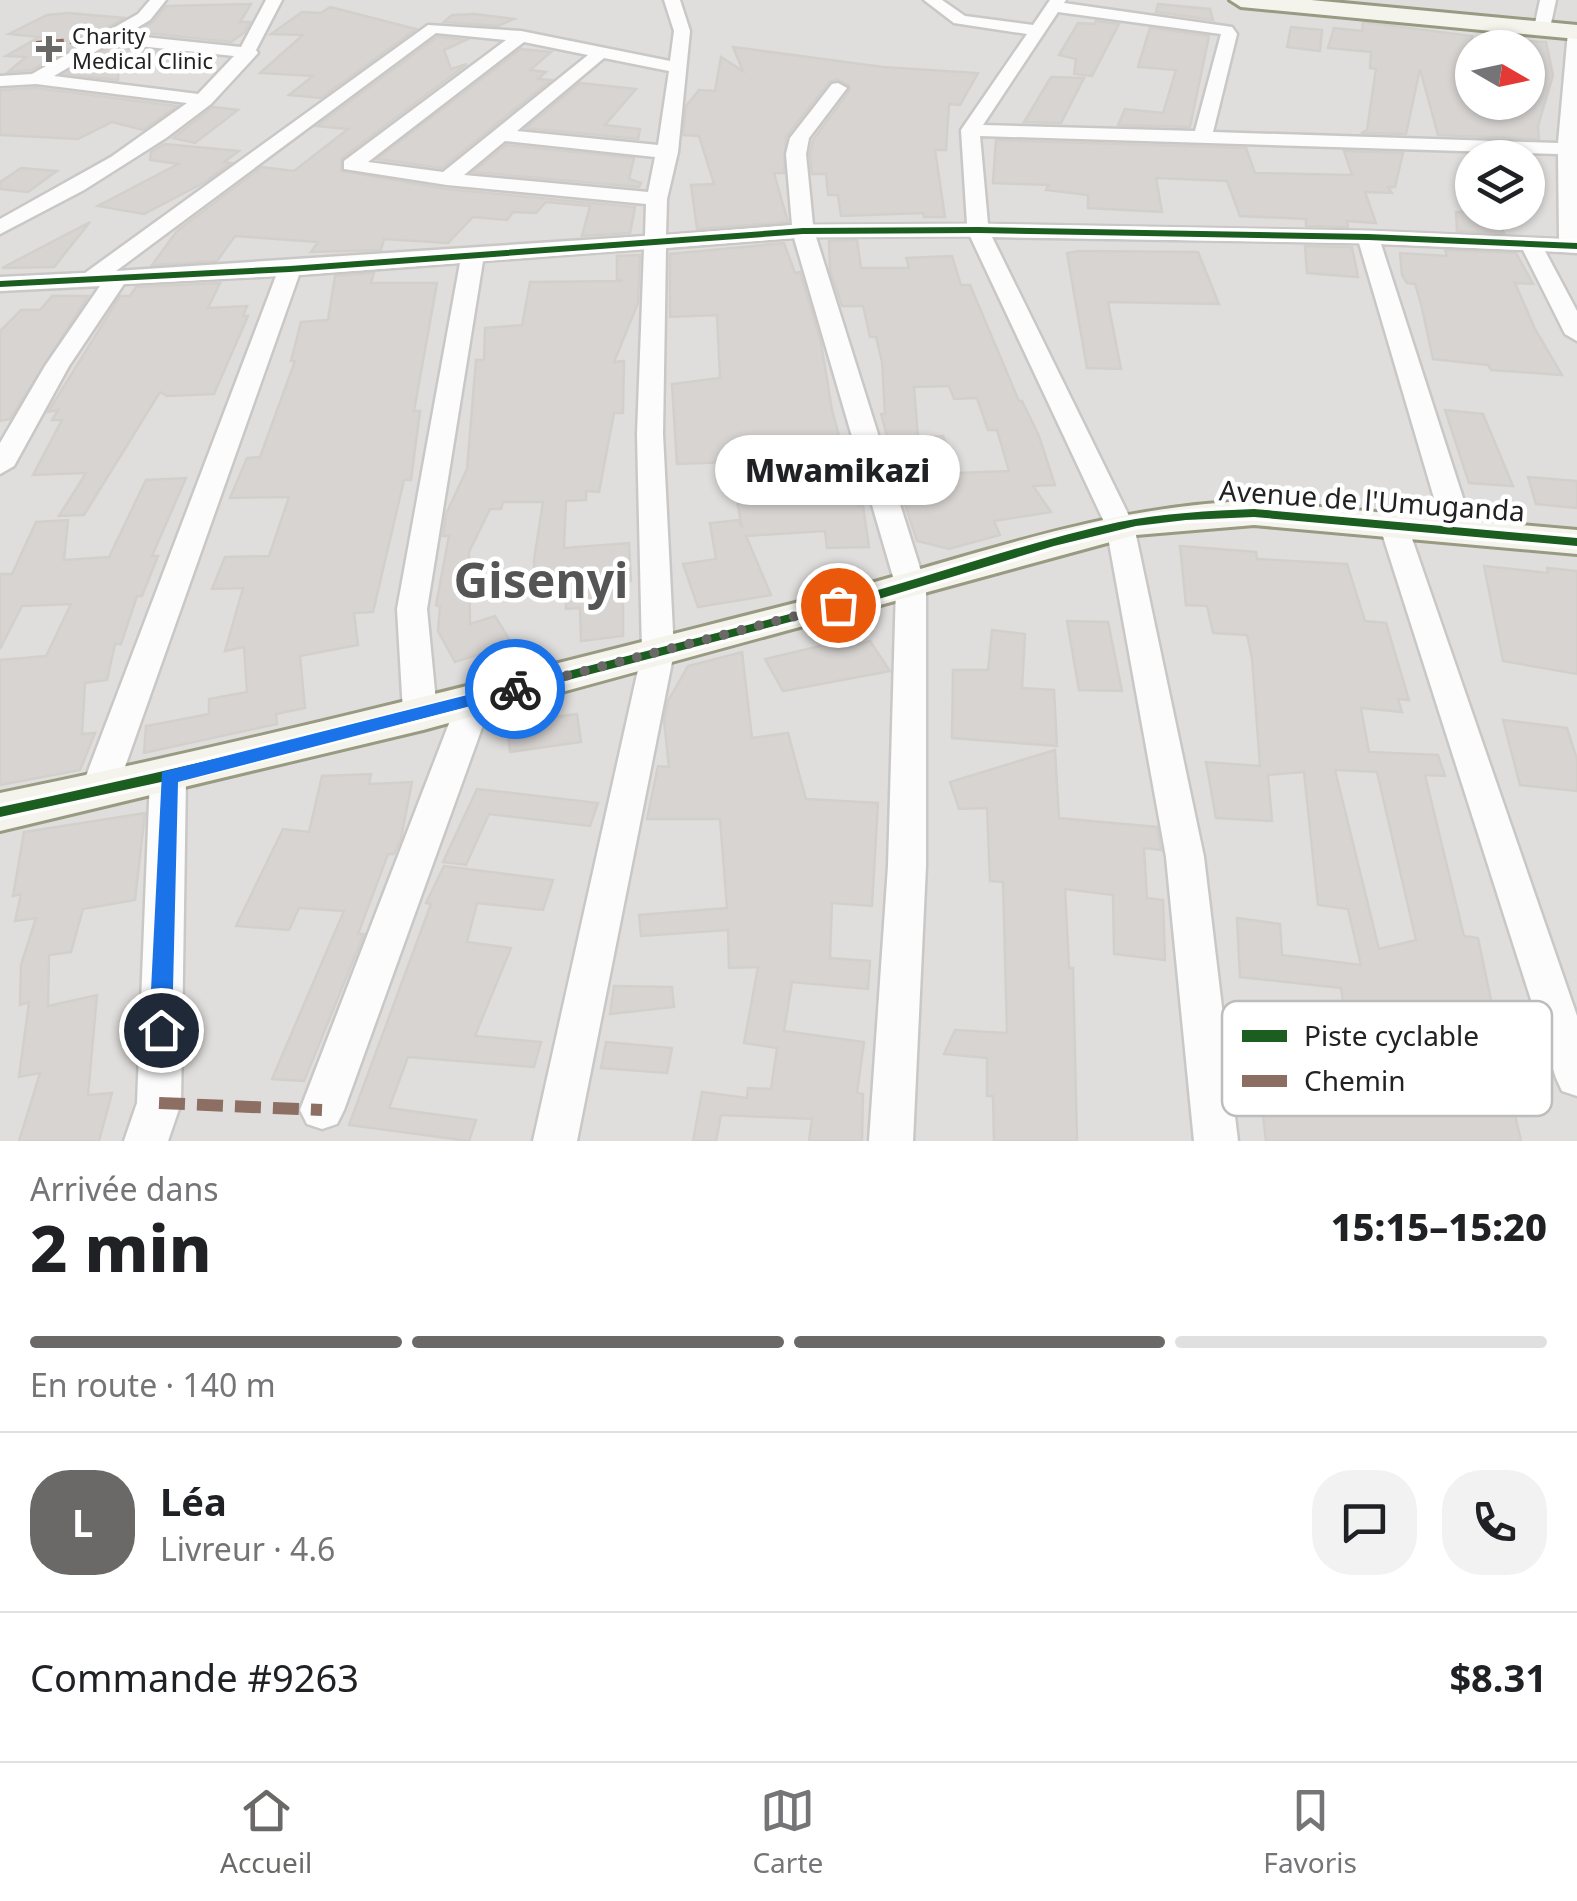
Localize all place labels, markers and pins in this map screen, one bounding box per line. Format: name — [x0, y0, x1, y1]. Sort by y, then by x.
place label: Charity Medical Clinic — [72, 20, 213, 75]
marker: Charity Medical Clinic — [36, 36, 62, 62]
callout: Mwamikazi — [716, 435, 960, 505]
pin — [796, 563, 881, 648]
pin — [119, 988, 204, 1073]

